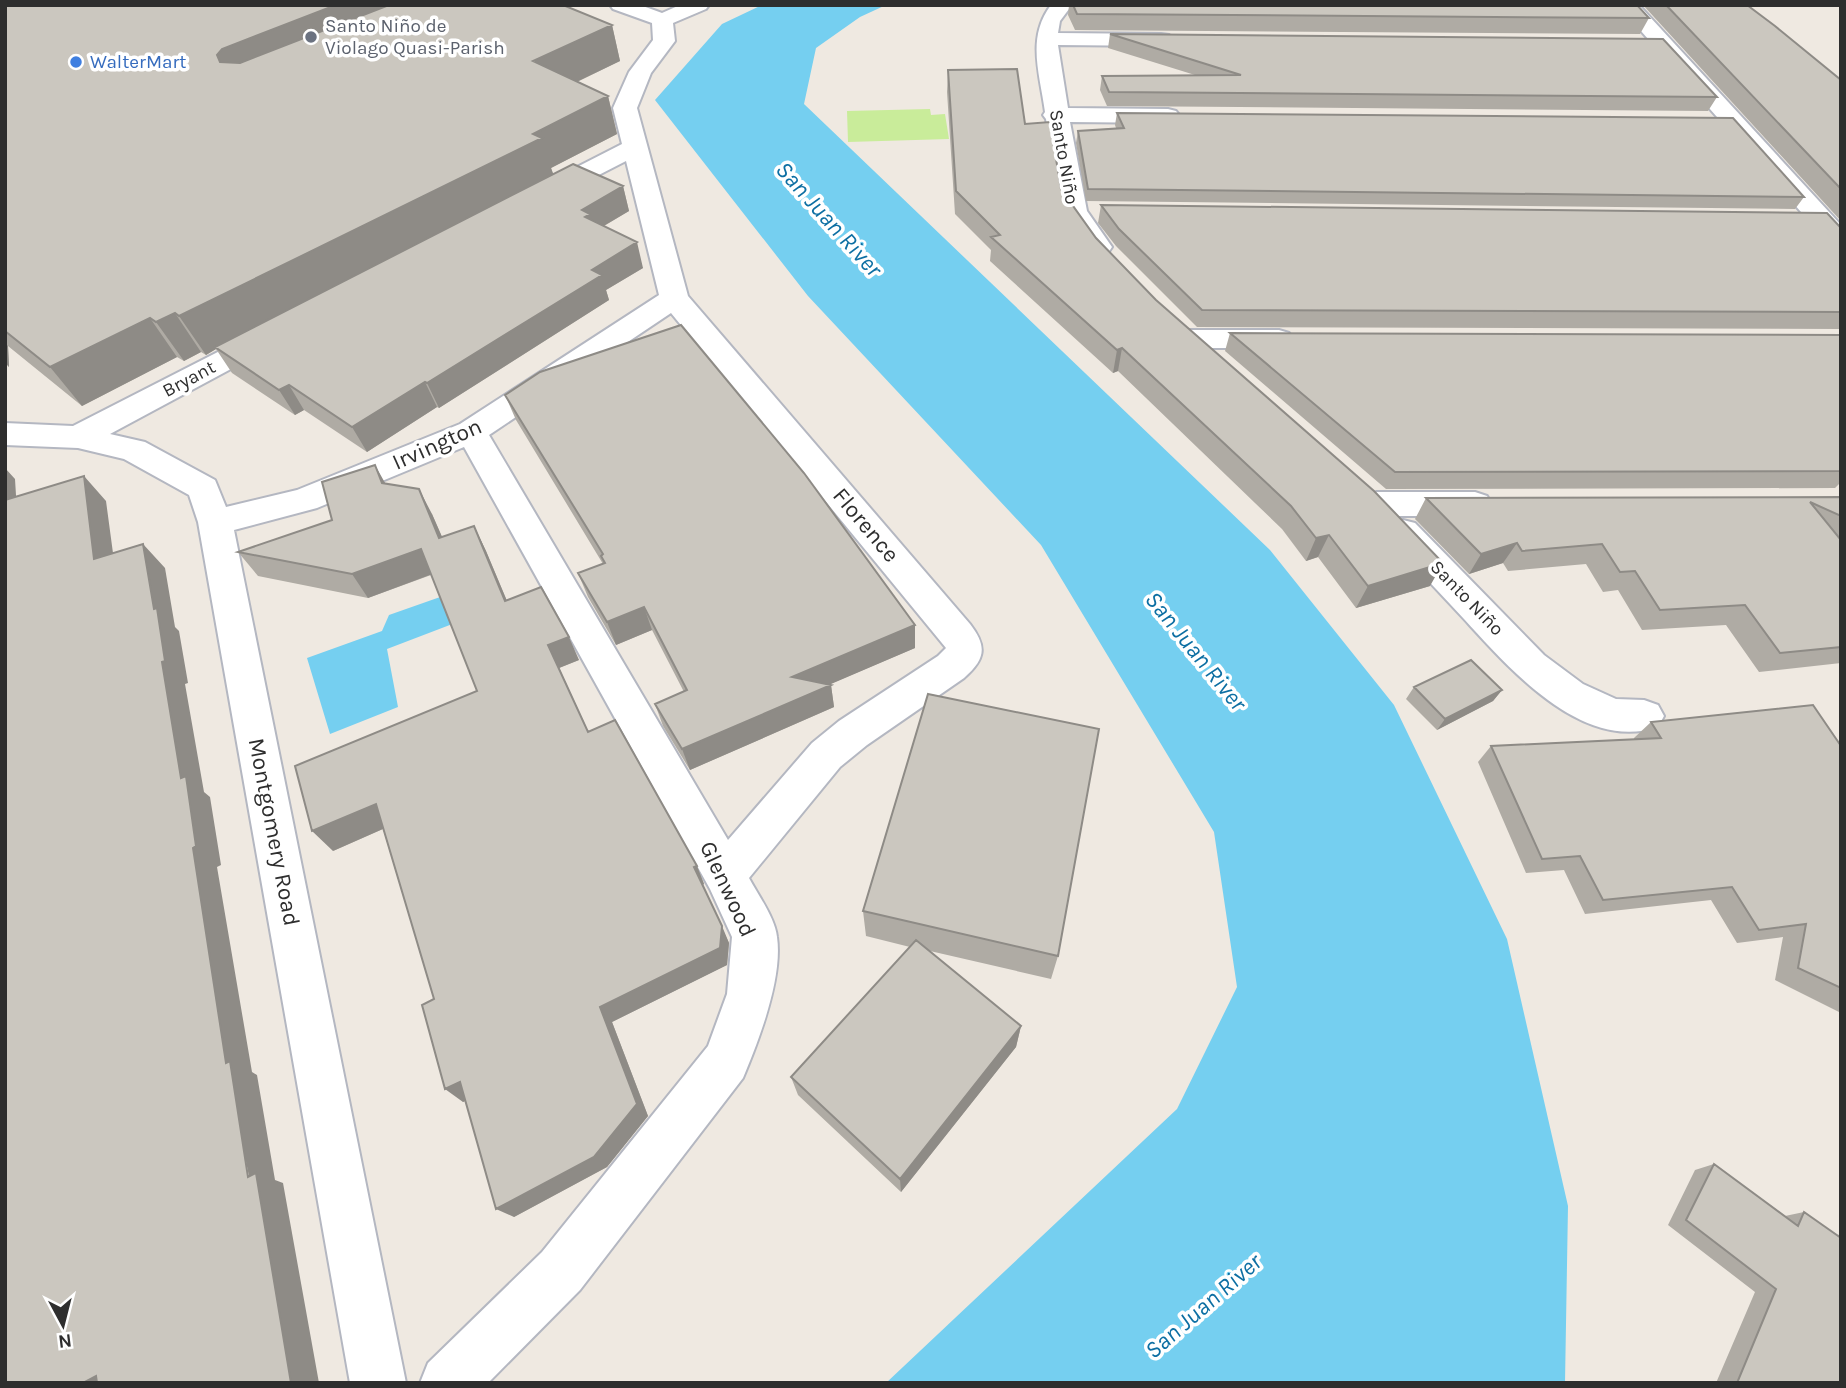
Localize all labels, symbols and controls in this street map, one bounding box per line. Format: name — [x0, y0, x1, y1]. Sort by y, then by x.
place label: Santo Niño de Violago Quasi-Parish — [325, 15, 505, 59]
marker: Santo Niño de Violago Quasi-Parish — [303, 29, 319, 45]
place label: WalterMart — [90, 51, 187, 73]
marker: WalterMart — [68, 54, 84, 70]
street label: Santo Niño — [1045, 108, 1083, 206]
water label: San Juan River — [770, 156, 889, 283]
street label: Bryant — [159, 356, 219, 402]
street label: Irvington — [388, 412, 486, 476]
street label: Florence — [827, 482, 905, 568]
street label: Santo Niño — [1426, 556, 1508, 640]
water label: San Juan River — [1139, 586, 1253, 717]
street label: Montgomery Road — [243, 736, 305, 928]
street label: Glenwood — [694, 837, 762, 941]
water label: San Juan River — [1139, 1247, 1268, 1364]
north arrow — [28, 1290, 98, 1360]
text: N — [57, 1329, 73, 1353]

